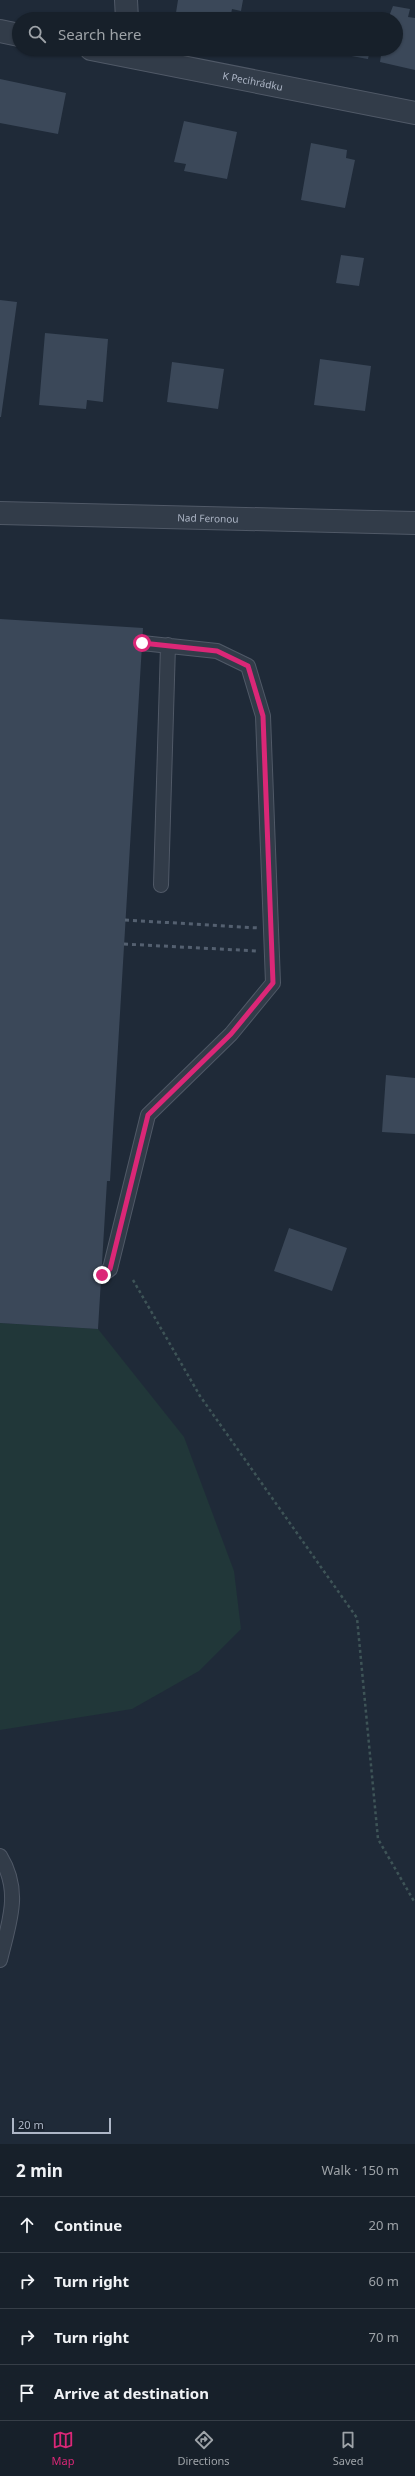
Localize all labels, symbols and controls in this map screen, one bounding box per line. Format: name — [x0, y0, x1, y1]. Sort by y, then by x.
search box — [12, 12, 403, 56]
icon: search — [26, 23, 48, 45]
text: Search here — [58, 24, 141, 44]
street label: K Pecihrádku — [221, 68, 284, 94]
street label: Nad Feronou — [177, 510, 239, 526]
route start — [133, 634, 151, 652]
route end — [93, 1266, 111, 1284]
scale bar — [12, 2116, 111, 2135]
text: 20 m — [18, 2117, 44, 2132]
text: 2 min — [16, 2159, 63, 2182]
text: Walk · 150 m — [321, 2161, 399, 2179]
icon: ahead — [16, 2214, 38, 2236]
text: Continue — [54, 2215, 122, 2235]
text: 20 m — [369, 2216, 399, 2234]
icon: right — [16, 2270, 38, 2292]
text: Turn right — [54, 2271, 129, 2291]
text: 60 m — [369, 2272, 399, 2290]
icon: right — [16, 2326, 38, 2348]
text: Turn right — [54, 2327, 129, 2347]
text: 70 m — [369, 2328, 399, 2346]
icon: arrive — [16, 2382, 38, 2404]
text: Arrive at destination — [54, 2383, 209, 2403]
tab: Map — [52, 2429, 74, 2468]
tab: Directions — [177, 2429, 230, 2468]
tab: Saved — [333, 2429, 363, 2468]

